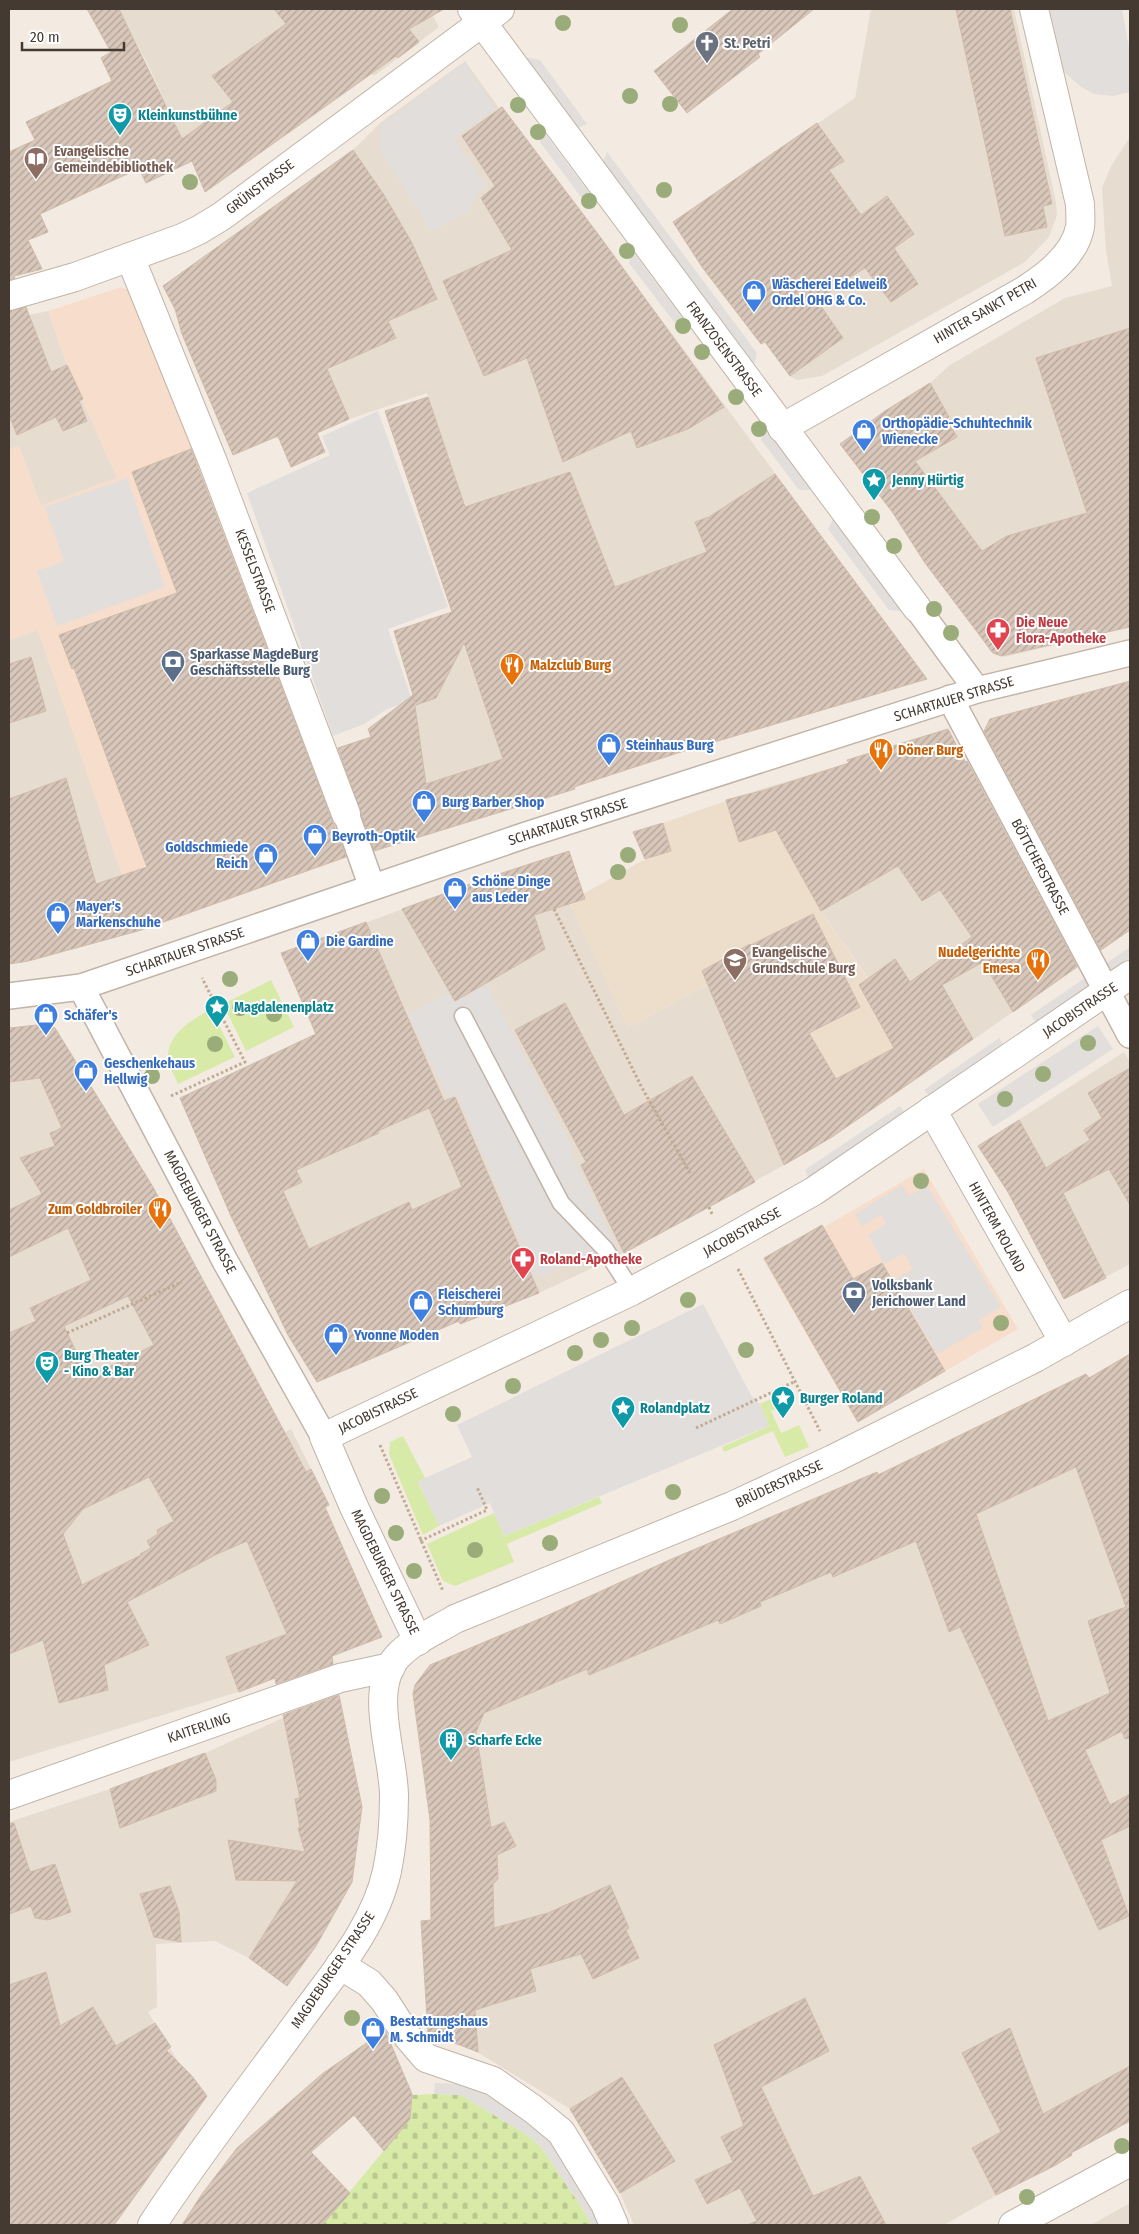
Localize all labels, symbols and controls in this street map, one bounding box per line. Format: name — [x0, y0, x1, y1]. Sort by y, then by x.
scale bar — [22, 20, 125, 52]
text: 20 m — [30, 28, 60, 46]
church icon: St. Petri — [694, 30, 720, 64]
place label: St. Petri — [724, 35, 771, 52]
theatre icon: Kleinkunstbühne — [107, 102, 133, 136]
place label: Kleinkunstbühne — [138, 107, 237, 124]
place label: Evangelische Gemeindebibliothek — [54, 143, 174, 176]
library icon: Evangelische Gemeindebibliothek — [23, 146, 49, 180]
street label: GRÜNSTRASSE — [222, 155, 298, 218]
street label: HINTER SANKT PETRI — [930, 275, 1040, 347]
place label: Wäscherei Edelweiß Ordel OHG & Co. — [772, 276, 888, 309]
shop icon: Wäscherei Edelweiß Ordel OHG & Co. — [741, 279, 767, 313]
street label: FRANZOSENSTRASSE — [683, 298, 766, 400]
place label: Orthopädie-Schuhtechnik Wienecke — [882, 415, 1033, 448]
shop icon: Orthopädie-Schuhtechnik Wienecke — [851, 418, 877, 452]
place icon: Jenny Hürtig — [861, 467, 887, 501]
place label: Jenny Hürtig — [891, 472, 964, 489]
street label: KESSELSTRASSE — [231, 527, 279, 616]
place label: Die Neue Flora-Apotheke — [1016, 614, 1106, 647]
pharmacy icon: Die Neue Flora-Apotheke — [985, 617, 1011, 651]
place label: Sparkasse MagdeBurg Geschäftsstelle Burg — [190, 646, 318, 679]
bank icon: Sparkasse MagdeBurg Geschäftsstelle Burg — [160, 649, 186, 683]
restaurant icon: Malzclub Burg — [499, 652, 525, 686]
place label: Malzclub Burg — [530, 657, 611, 674]
street label: SCHARTAUER STRASSE — [892, 673, 1016, 725]
shop icon: Steinhaus Burg — [596, 732, 622, 766]
place label: Steinhaus Burg — [626, 737, 714, 754]
restaurant icon: Döner Burg — [868, 737, 894, 771]
place label: Döner Burg — [898, 742, 963, 759]
shop icon: Burg Barber Shop — [411, 789, 437, 823]
place label: Burg Barber Shop — [442, 794, 545, 811]
street label: SCHARTAUER STRASSE — [506, 795, 630, 849]
street label: BÖTTCHERSTRASSE — [1007, 816, 1074, 918]
shop icon: Beyroth-Optik — [302, 823, 328, 857]
place label: Beyroth-Optik — [332, 828, 416, 845]
place label: Goldschmiede Reich — [165, 839, 248, 872]
shop icon: Goldschmiede Reich — [253, 842, 279, 876]
place label: Schöne Dinge aus Leder — [472, 873, 551, 906]
shop icon: Schöne Dinge aus Leder — [442, 876, 468, 910]
place label: Mayer's Markenschuhe — [76, 898, 161, 931]
shop icon: Mayer's Markenschuhe — [45, 901, 71, 935]
street label: SCHARTAUER STRASSE — [123, 924, 247, 980]
shop icon: Die Gardine — [295, 928, 321, 962]
place label: Die Gardine — [326, 933, 394, 950]
place label: Evangelische Grundschule Burg — [752, 944, 855, 977]
place label: Nudelgerichte Emesa — [938, 944, 1020, 977]
school or university icon: Evangelische Grundschule Burg — [722, 947, 748, 981]
restaurant icon: Nudelgerichte Emesa — [1025, 947, 1051, 981]
street label: JACOBISTRASSE — [1039, 979, 1121, 1041]
place icon: Magdalenenplatz — [204, 994, 230, 1028]
place label: Magdalenenplatz — [234, 999, 334, 1016]
shop icon: Schäfer's — [33, 1002, 59, 1036]
place label: Schäfer's — [64, 1007, 118, 1024]
place label: Geschenkehaus Hellwig — [104, 1055, 195, 1088]
shop icon: Geschenkehaus Hellwig — [73, 1058, 99, 1092]
street label: MAGDEBURGER STRASSE — [160, 1147, 240, 1277]
street label: HINTERM ROLAND — [965, 1179, 1029, 1275]
restaurant icon: Zum Goldbroiler — [147, 1196, 173, 1230]
place label: Zum Goldbroiler — [48, 1201, 143, 1218]
street label: JACOBISTRASSE — [700, 1203, 784, 1260]
pharmacy icon: Roland-Apotheke — [510, 1246, 536, 1280]
place label: Roland-Apotheke — [540, 1251, 642, 1268]
place label: Volksbank Jerichower Land — [871, 1277, 966, 1310]
bank icon: Volksbank Jerichower Land — [841, 1280, 867, 1314]
place label: Fleischerei Schumburg — [438, 1286, 504, 1319]
shop icon: Fleischerei Schumburg — [408, 1289, 434, 1323]
shop icon: Yvonne Moden — [323, 1322, 349, 1356]
place label: Yvonne Moden — [353, 1327, 439, 1344]
place label: Burg Theater - Kino & Bar — [64, 1347, 140, 1380]
theatre icon: Burg Theater - Kino & Bar — [34, 1350, 60, 1384]
street label: JACOBISTRASSE — [335, 1384, 421, 1438]
place icon: Burger Roland — [770, 1385, 796, 1419]
place label: Burger Roland — [800, 1390, 883, 1407]
place icon: Rolandplatz — [610, 1395, 636, 1429]
place label: Rolandplatz — [640, 1400, 710, 1417]
street label: BRÜDERSTRASSE — [732, 1455, 826, 1512]
street label: MAGDEBURGER STRASSE — [347, 1507, 423, 1638]
street label: KAITERLING — [165, 1709, 233, 1747]
building icon: Scharfe Ecke — [438, 1727, 464, 1761]
place label: Scharfe Ecke — [468, 1732, 542, 1749]
street label: MAGDEBURGER STRASSE — [288, 1908, 379, 2032]
place label: Bestattungshaus M. Schmidt — [390, 2013, 488, 2046]
shop icon: Bestattungshaus M. Schmidt — [360, 2016, 386, 2050]

